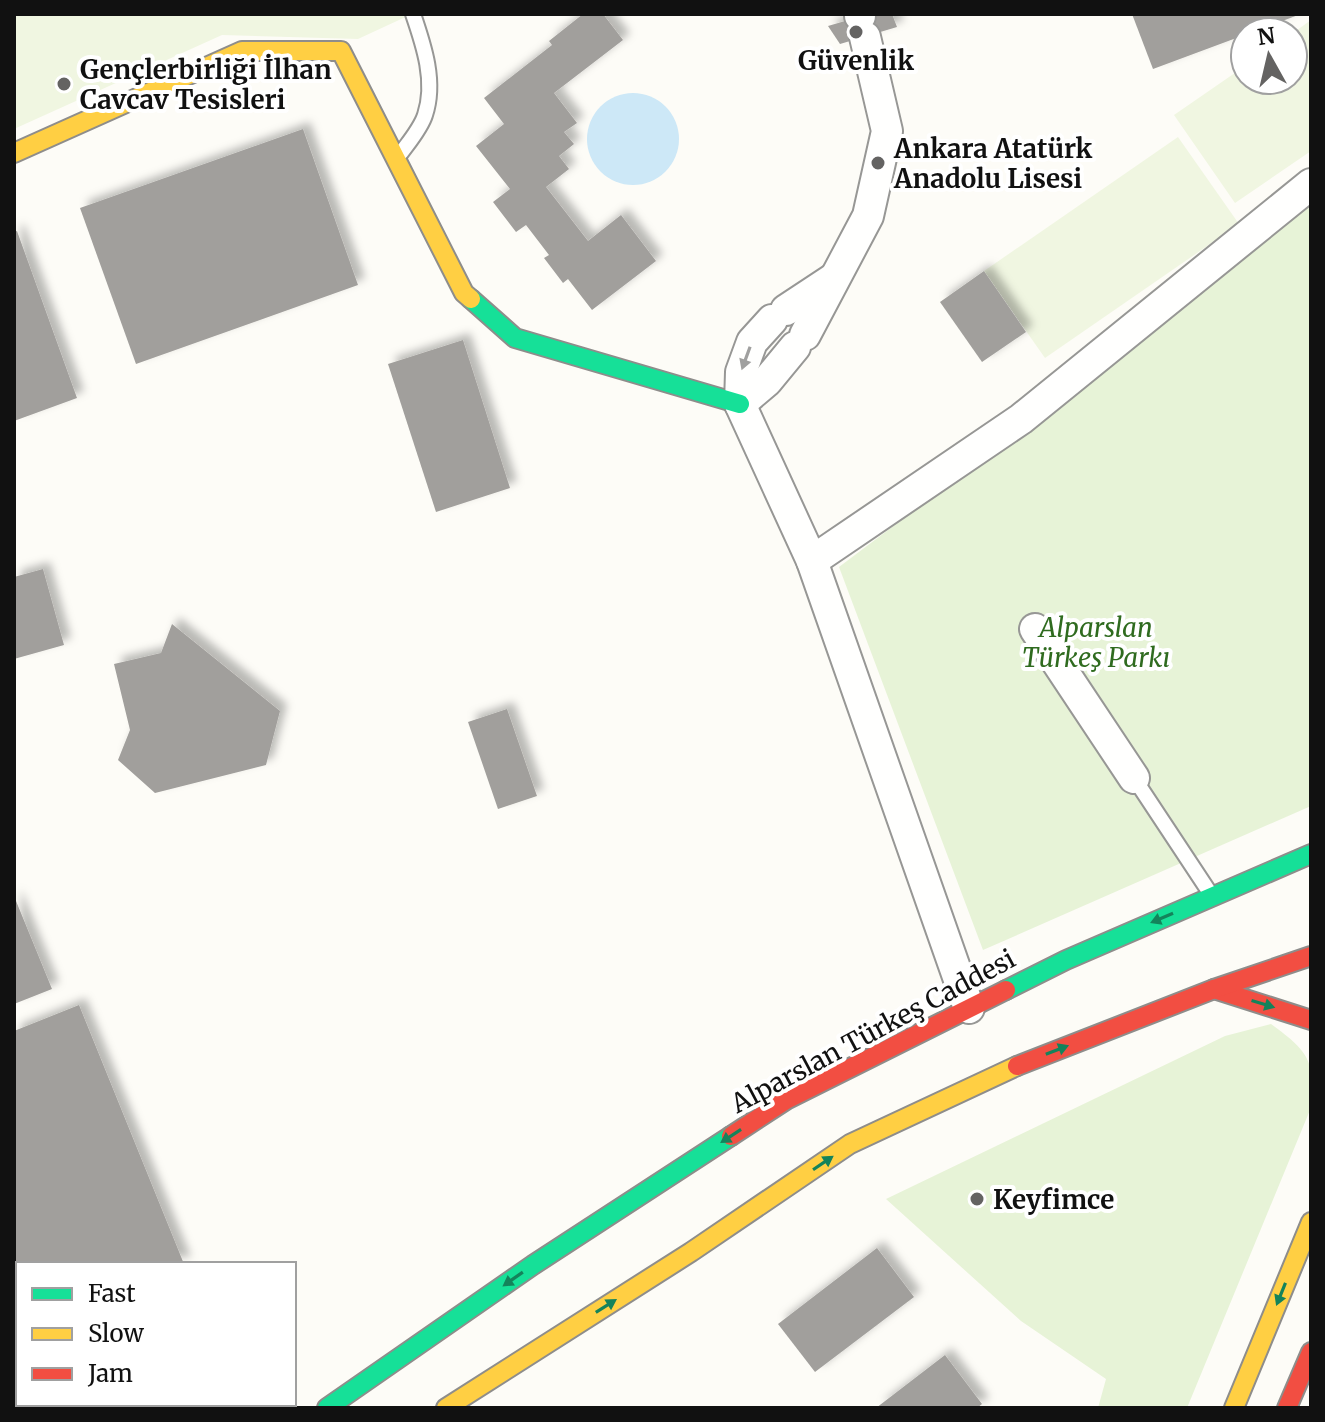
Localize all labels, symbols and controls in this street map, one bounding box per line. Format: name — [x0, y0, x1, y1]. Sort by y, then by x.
north arrow — [1229, 16, 1309, 96]
text: N — [1256, 21, 1277, 51]
marker: Güvenlik — [847, 23, 865, 41]
place label: Güvenlik — [798, 44, 914, 77]
place label: Gençlerbirliği İlhan Cavcav Tesisleri — [80, 53, 332, 116]
marker: Gençlerbirliği İlhan Cavcav Tesisleri — [55, 75, 73, 93]
place label: Ankara Atatürk Anadolu Lisesi — [893, 132, 1092, 195]
marker: Ankara Atatürk Anadolu Lisesi — [869, 154, 887, 172]
one-way arrow — [739, 346, 752, 370]
park label: Alparslan Türkeş Parkı — [1022, 611, 1170, 674]
one-way arrow — [1150, 912, 1174, 925]
street label: Alparslan Türkeş Caddesi — [724, 942, 1021, 1121]
one-way arrow — [1251, 998, 1275, 1011]
one-way arrow — [1045, 1043, 1069, 1056]
one-way arrow — [720, 1128, 741, 1143]
one-way arrow — [813, 1155, 834, 1170]
place label: Keyfimce — [993, 1183, 1114, 1216]
marker: Keyfimce — [968, 1190, 986, 1208]
legend — [16, 1262, 296, 1406]
one-way arrow — [503, 1271, 524, 1286]
text: Fast — [88, 1278, 136, 1309]
one-way arrow — [1275, 1282, 1288, 1306]
one-way arrow — [596, 1298, 617, 1313]
text: Slow — [88, 1318, 144, 1349]
text: Jam — [87, 1358, 133, 1389]

